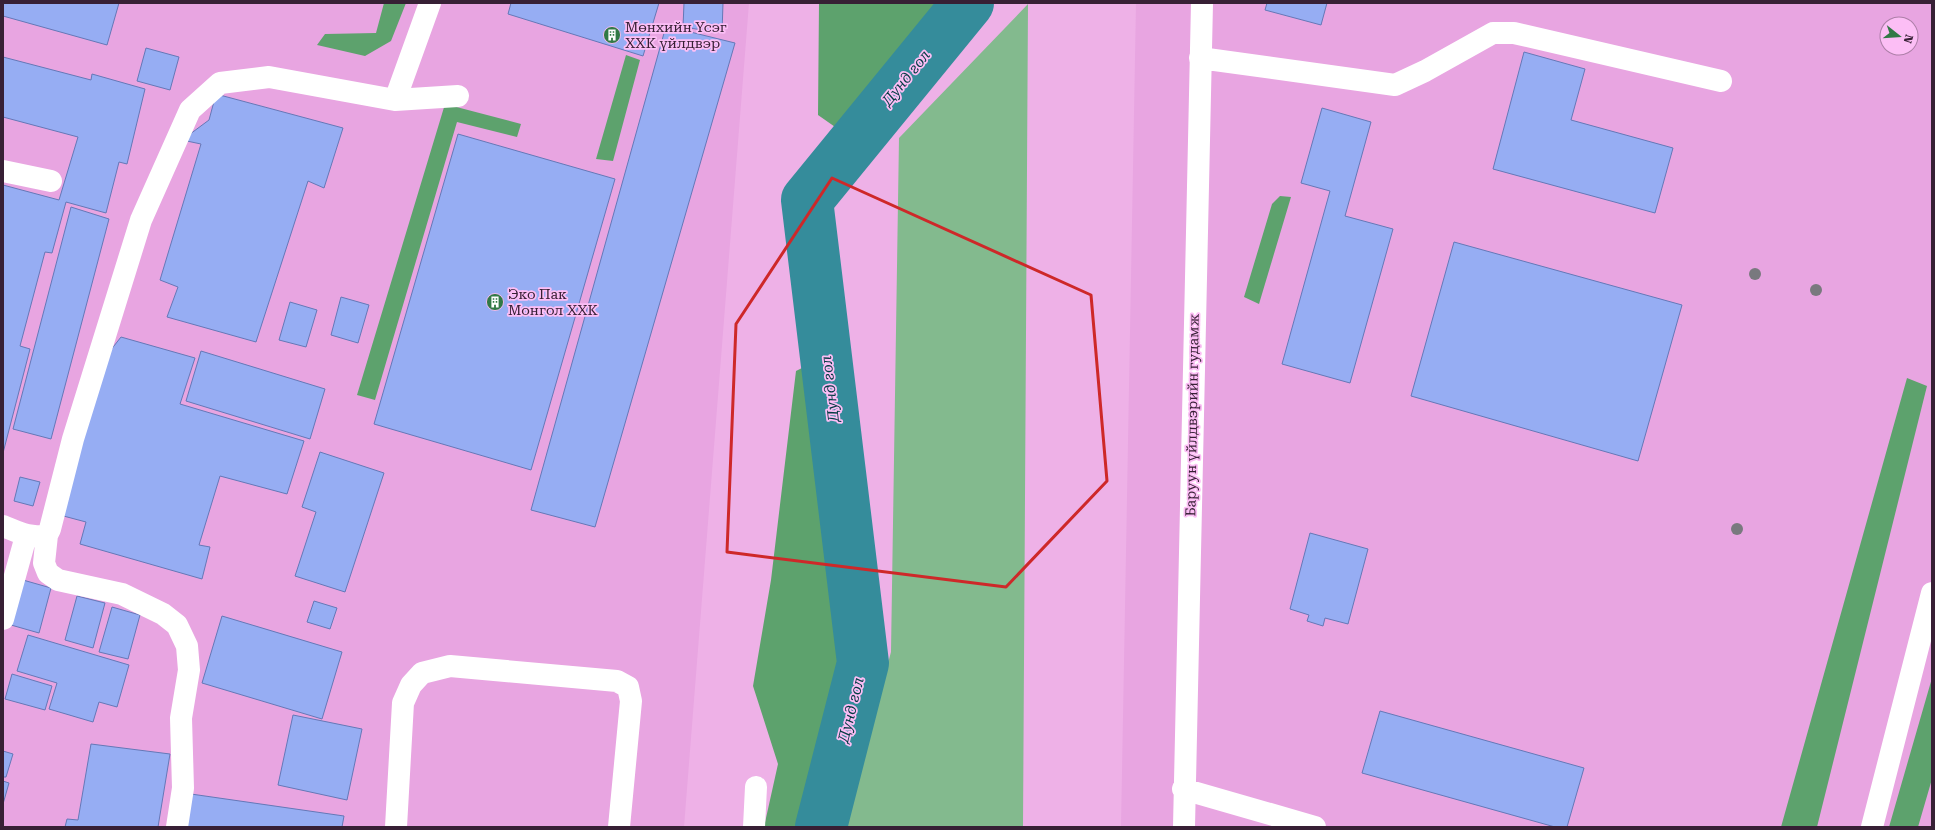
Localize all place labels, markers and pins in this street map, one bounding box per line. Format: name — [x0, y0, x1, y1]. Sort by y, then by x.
place label: Мөнхийн Үсэг ХХК үйлдвэр — [625, 19, 727, 51]
building icon: Мөнхийн Үсэг ХХК үйлдвэр — [602, 25, 622, 45]
place label: Эко Пак Монгол ХХК — [508, 286, 598, 318]
building icon: Эко Пак Монгол ХХК — [485, 292, 505, 312]

